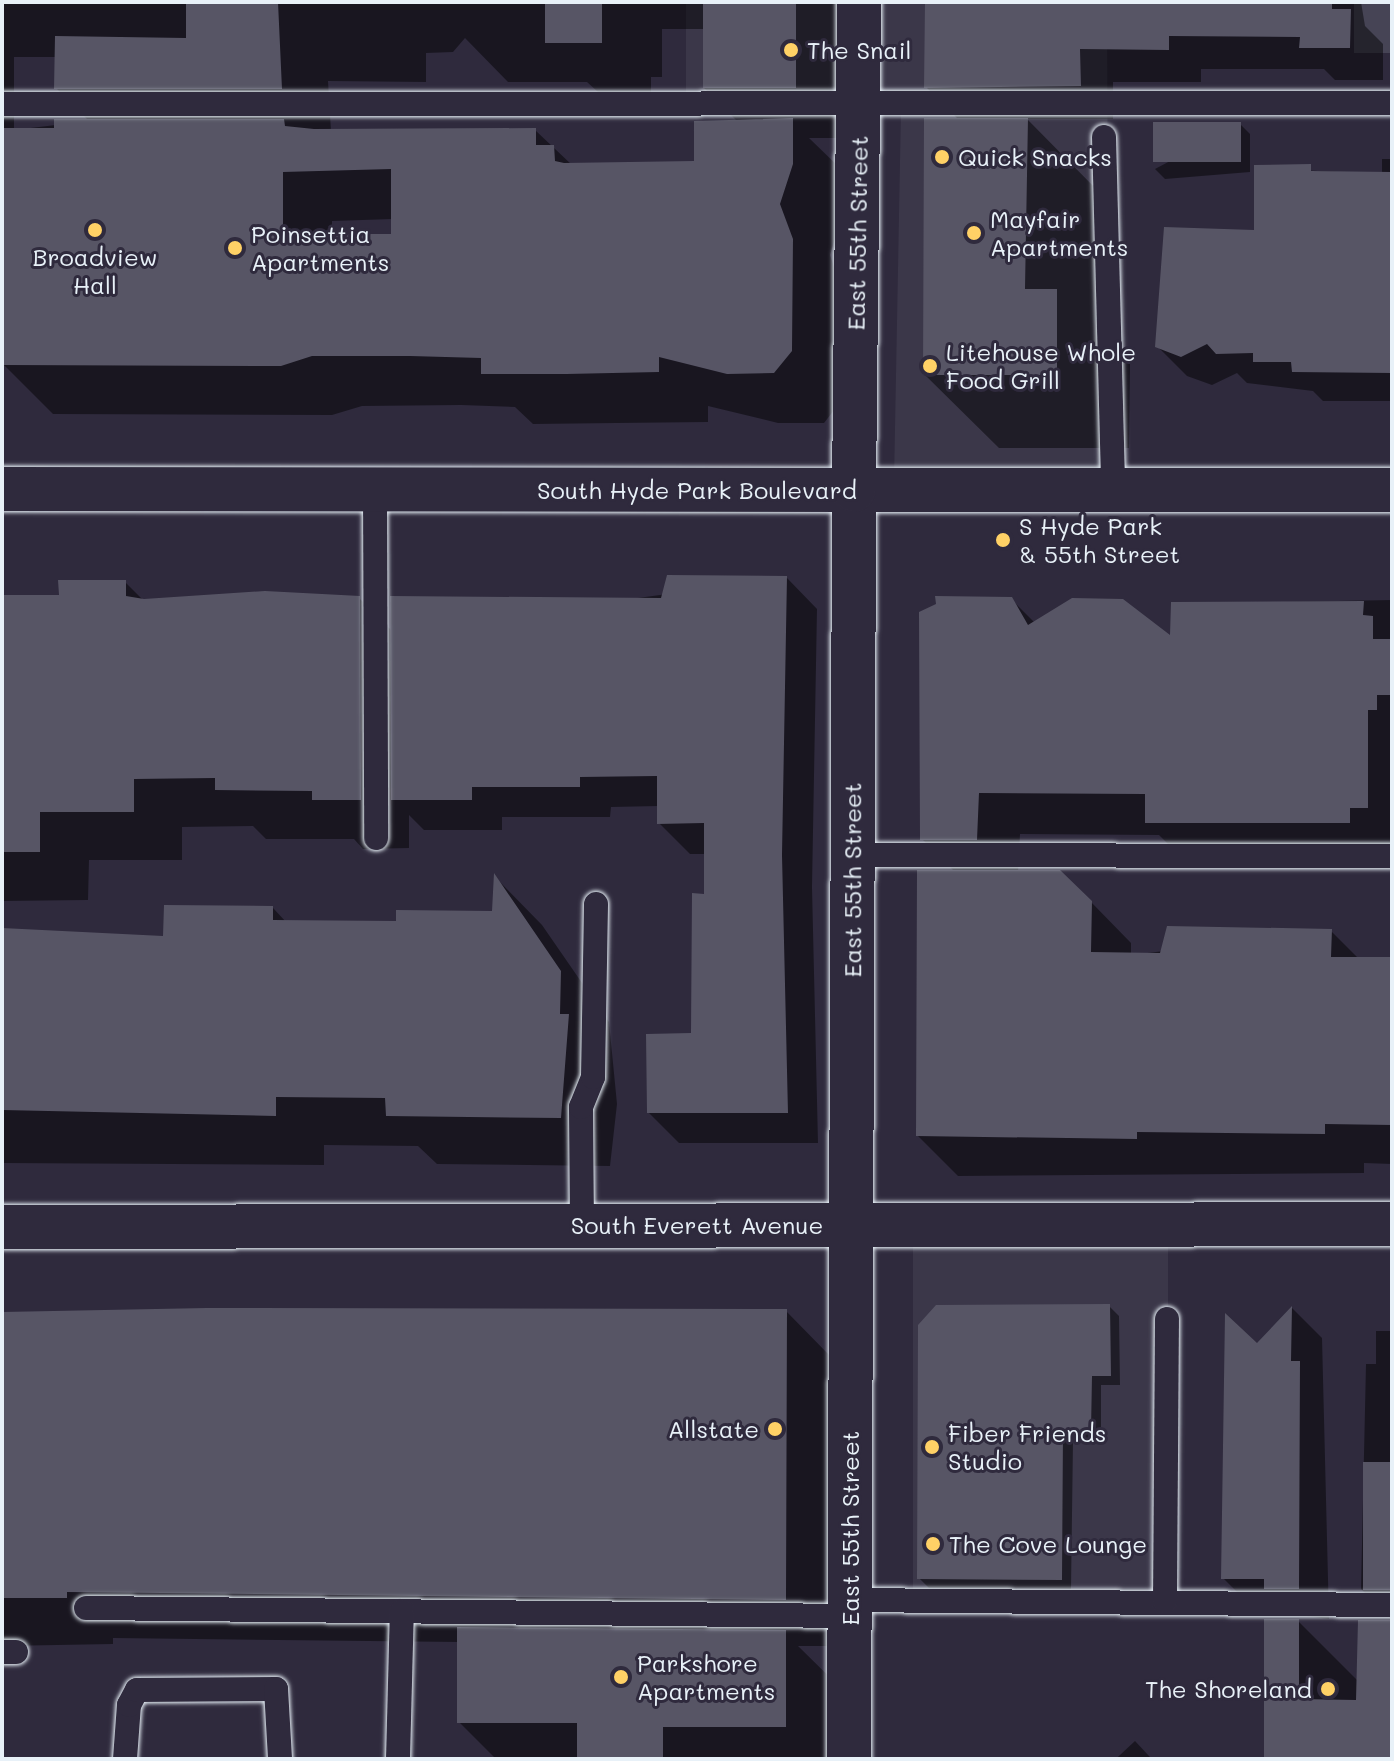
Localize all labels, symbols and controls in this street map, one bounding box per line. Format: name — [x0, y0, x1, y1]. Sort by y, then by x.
place label: The Snail — [807, 36, 912, 64]
marker: The Snail — [782, 41, 800, 59]
street label: East 55th Street — [841, 135, 873, 331]
place label: Quick Snacks — [958, 143, 1112, 171]
marker: Quick Snacks — [933, 148, 951, 166]
place label: Mayfair Apartments — [990, 205, 1128, 261]
place label: Poinsettia Apartments — [251, 220, 389, 276]
marker: Broadview Hall — [86, 221, 104, 239]
marker: Mayfair Apartments — [965, 224, 983, 242]
marker: Poinsettia Apartments — [226, 239, 244, 257]
place label: Broadview Hall — [33, 243, 157, 299]
place label: Litehouse Whole Food Grill — [946, 338, 1136, 394]
marker: Litehouse Whole Food Grill — [921, 357, 939, 375]
street label: South Hyde Park Boulevard — [537, 476, 857, 504]
place label: S Hyde Park & 55th Street — [1019, 512, 1180, 568]
marker: S Hyde Park & 55th Street — [994, 531, 1012, 549]
street label: East 55th Street — [838, 783, 866, 977]
street label: South Everett Avenue — [571, 1211, 823, 1239]
place label: Allstate — [668, 1415, 759, 1443]
place label: Fiber Friends Studio — [948, 1419, 1106, 1475]
marker: Allstate — [766, 1420, 784, 1438]
street label: East 55th Street — [836, 1431, 864, 1625]
marker: Fiber Friends Studio — [923, 1438, 941, 1456]
place label: The Cove Lounge — [949, 1530, 1147, 1558]
marker: The Cove Lounge — [924, 1535, 942, 1553]
place label: Parkshore Apartments — [637, 1649, 775, 1705]
marker: Parkshore Apartments — [612, 1668, 630, 1686]
place label: The Shoreland — [1145, 1675, 1312, 1703]
marker: The Shoreland — [1319, 1680, 1337, 1698]

